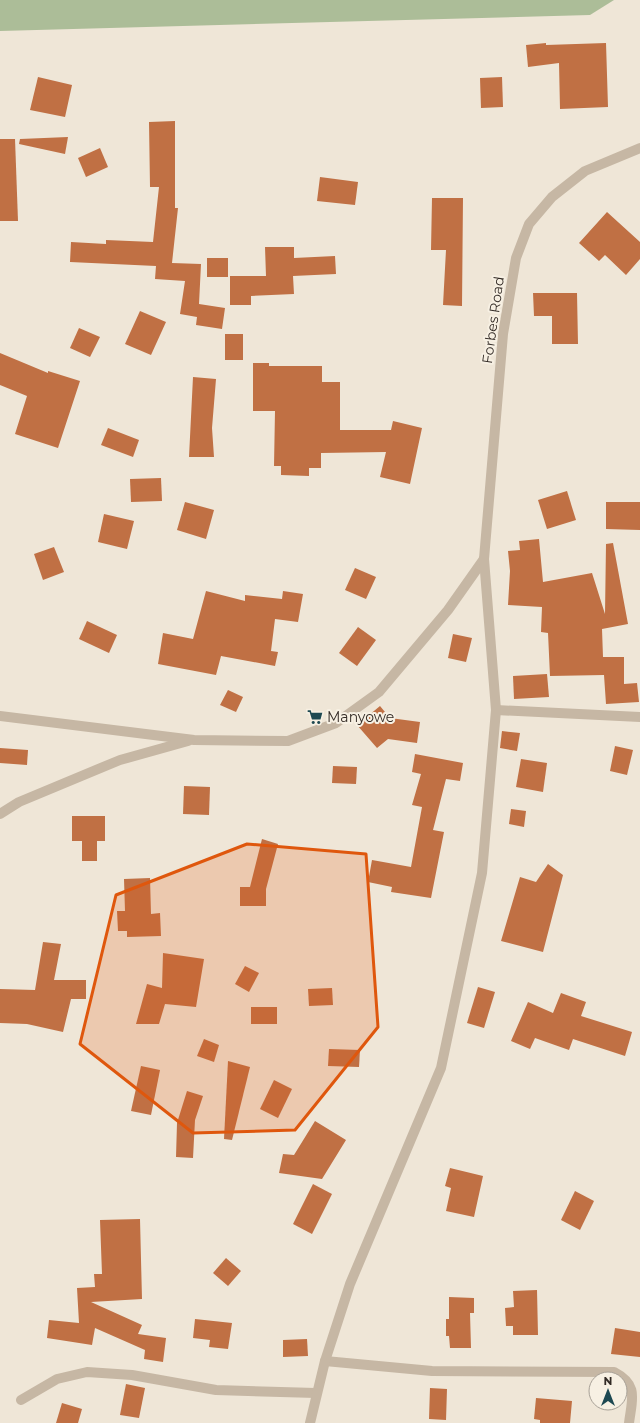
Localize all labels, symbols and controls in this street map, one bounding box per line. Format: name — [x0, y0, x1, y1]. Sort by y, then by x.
street label: Forbes Road — [478, 275, 508, 365]
supermarket icon: Manyowe — [306, 708, 324, 726]
place label: Manyowe — [327, 708, 394, 726]
north arrow — [588, 1371, 628, 1411]
text: N — [604, 1374, 612, 1388]

